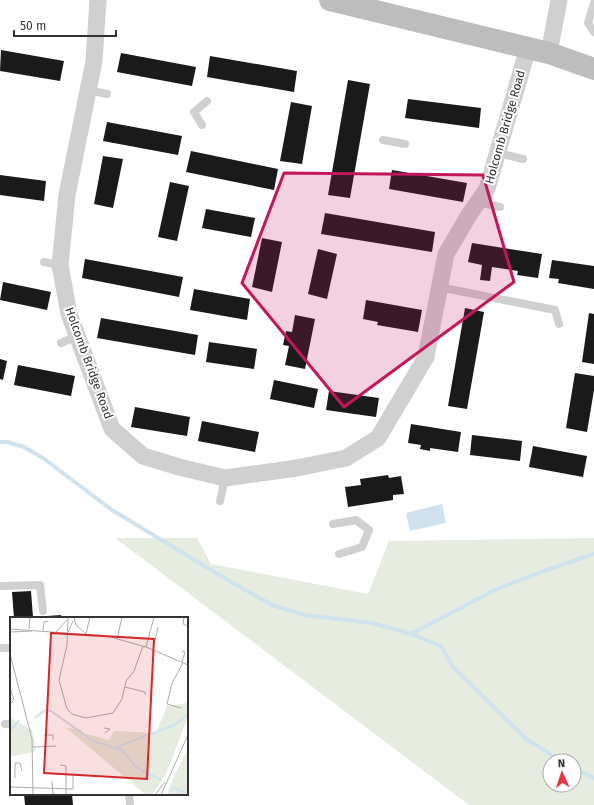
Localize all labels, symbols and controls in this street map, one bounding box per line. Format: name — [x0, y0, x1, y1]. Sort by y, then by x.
scale bar — [14, 12, 116, 38]
text: 50 m — [20, 19, 46, 33]
street label: Holcomb Bridge Road — [482, 69, 528, 185]
street label: Holcomb Bridge Road — [62, 305, 116, 421]
inset map — [10, 617, 188, 795]
north arrow — [542, 753, 582, 793]
text: N — [558, 757, 565, 770]

